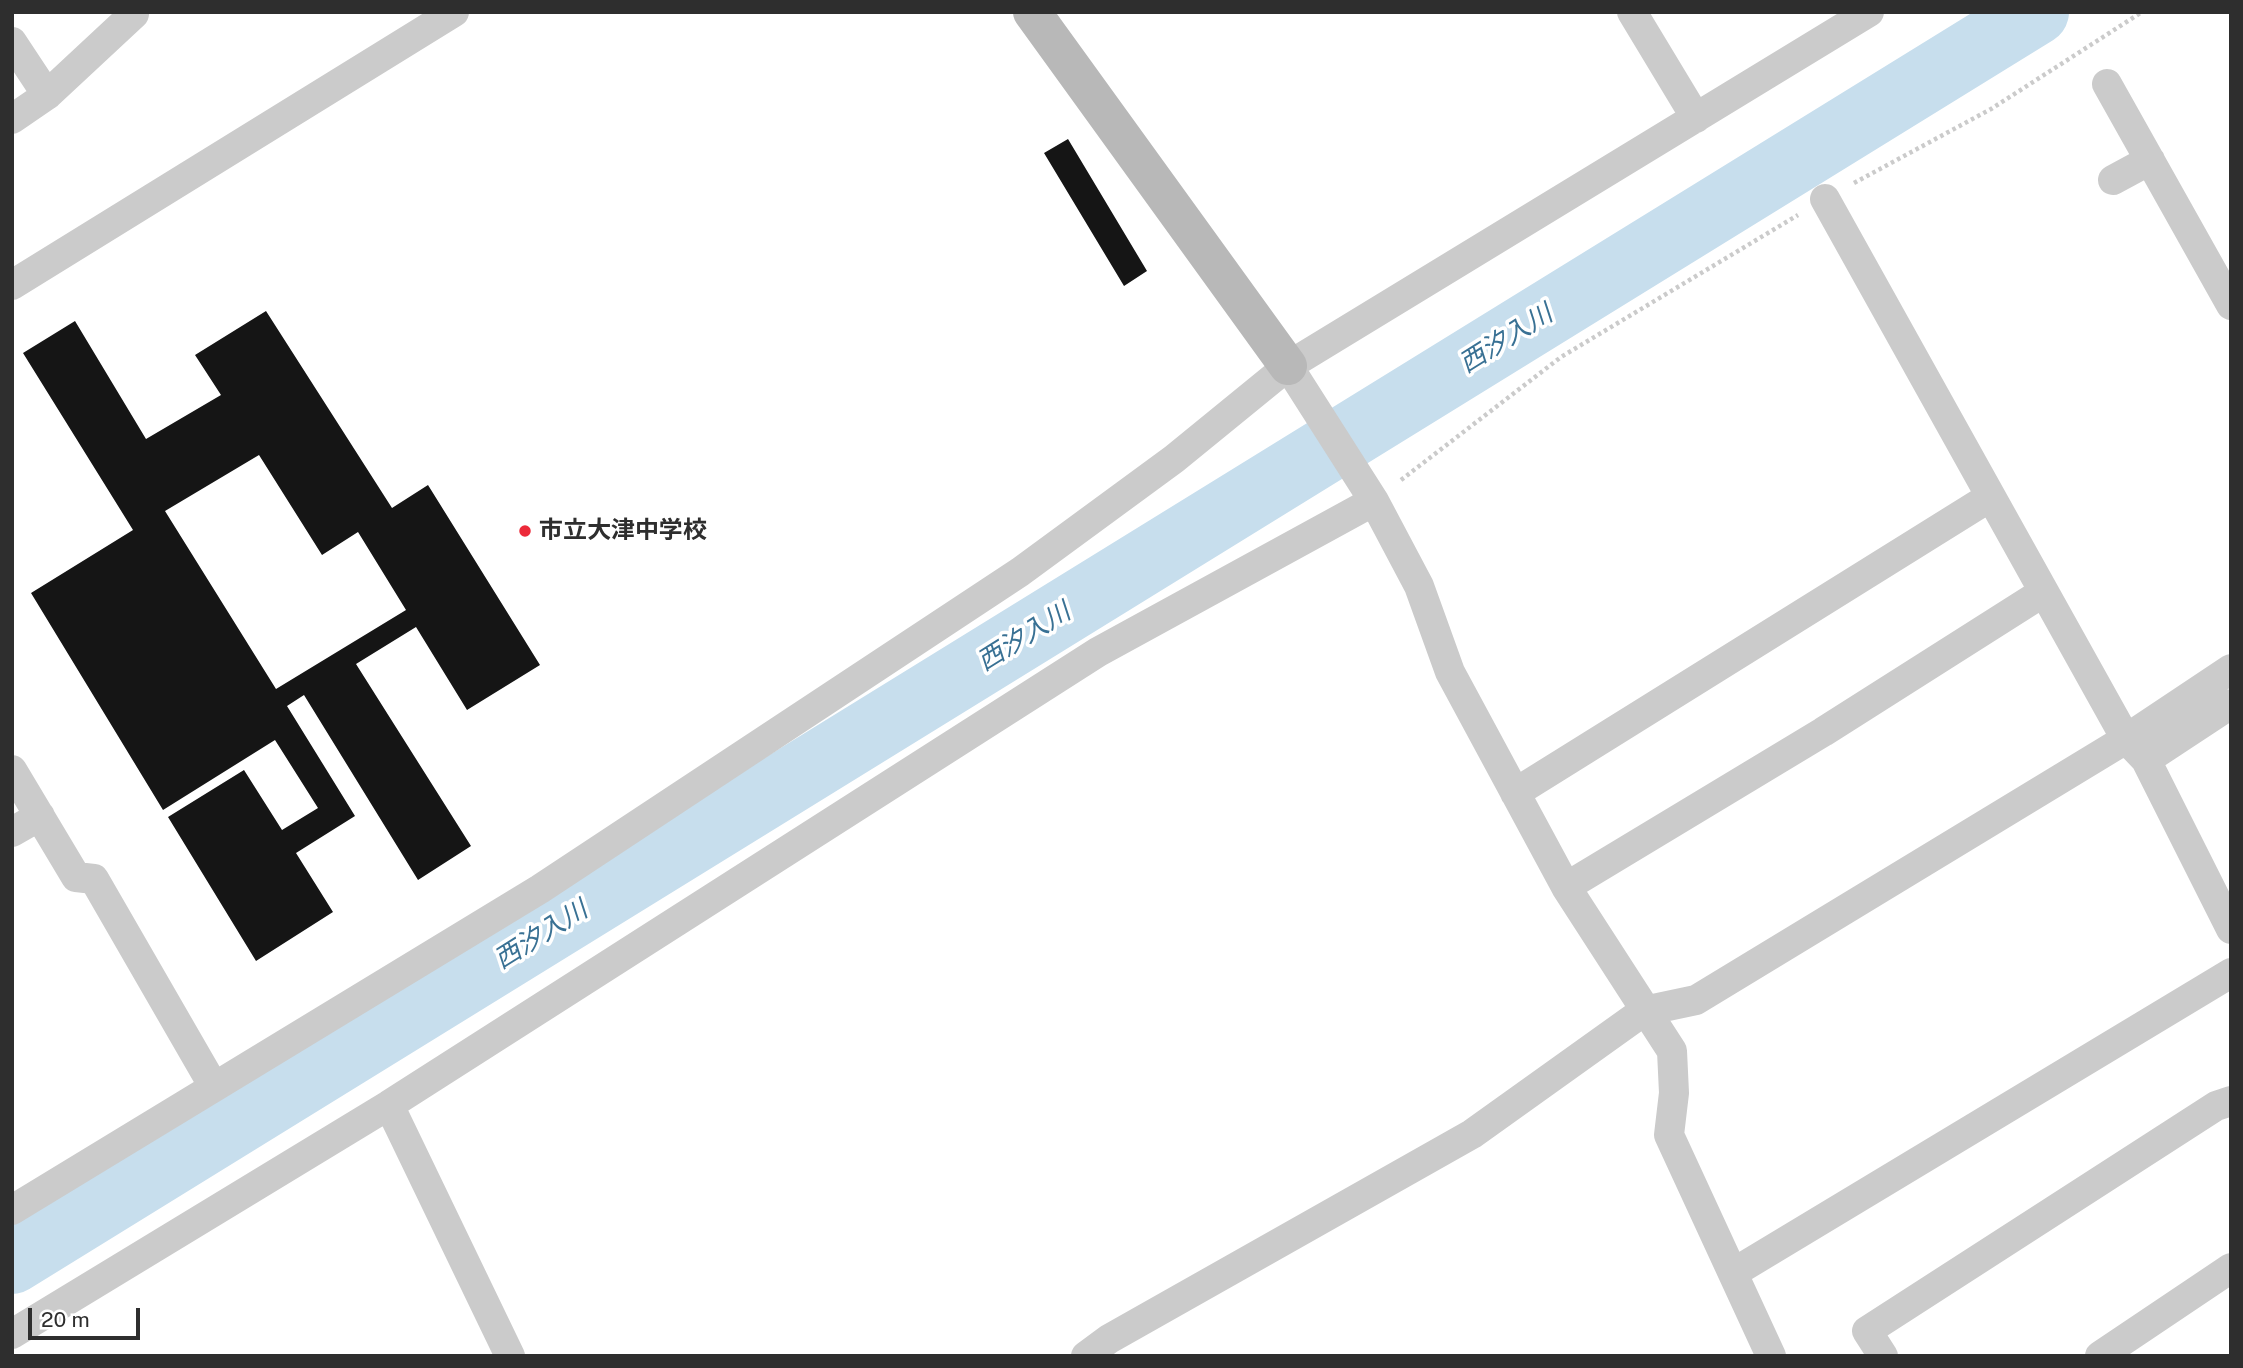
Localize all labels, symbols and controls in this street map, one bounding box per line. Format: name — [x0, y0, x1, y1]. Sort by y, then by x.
water label: 西汐入川 — [1454, 298, 1558, 380]
place label: 市立大津中学校 — [539, 517, 707, 545]
marker: 市立大津中学校 — [517, 523, 533, 539]
water label: 西汐入川 — [972, 596, 1076, 678]
water label: 西汐入川 — [489, 894, 593, 976]
scale bar — [32, 1294, 144, 1338]
text: 20 m — [41, 1307, 90, 1332]

